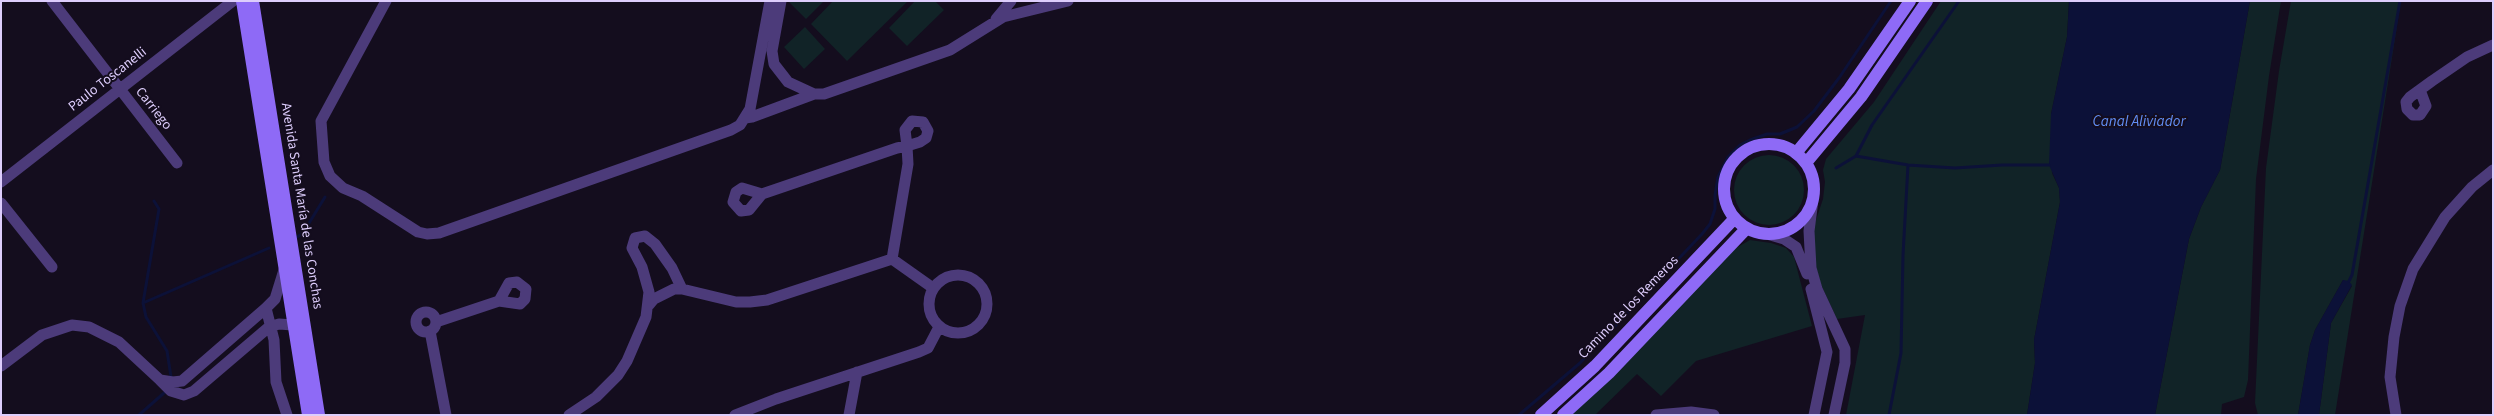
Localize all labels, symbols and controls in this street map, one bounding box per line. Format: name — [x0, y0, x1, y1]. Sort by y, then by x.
street label: Paulo Toscanelli — [66, 44, 150, 116]
street label: Carriego — [131, 84, 175, 134]
street label: Avenida Santa María de las Conchas — [276, 102, 326, 310]
water label: Canal Aliviador — [2092, 114, 2186, 132]
street label: Camino de los Remeros — [1575, 253, 1683, 363]

